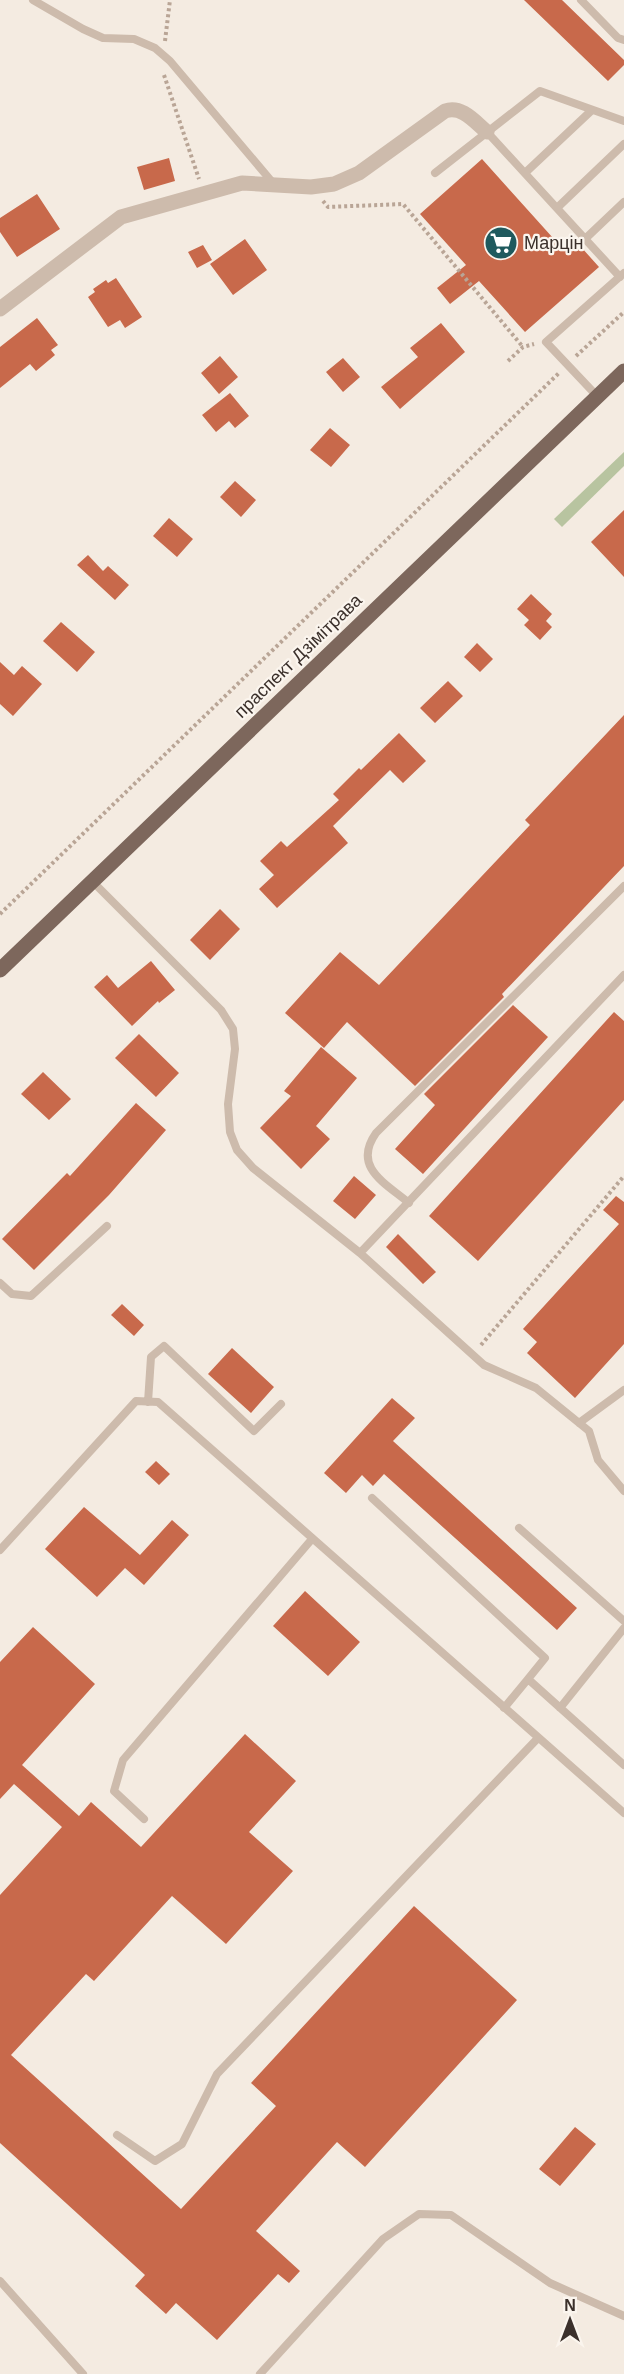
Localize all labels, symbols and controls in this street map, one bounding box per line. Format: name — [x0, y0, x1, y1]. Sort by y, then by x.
supermarket icon: Марцін — [483, 225, 519, 261]
place label: Марцін — [524, 233, 583, 253]
street label: праспект Дзімітрава — [230, 589, 366, 722]
north arrow — [540, 2290, 600, 2350]
text: N — [564, 2297, 576, 2314]

